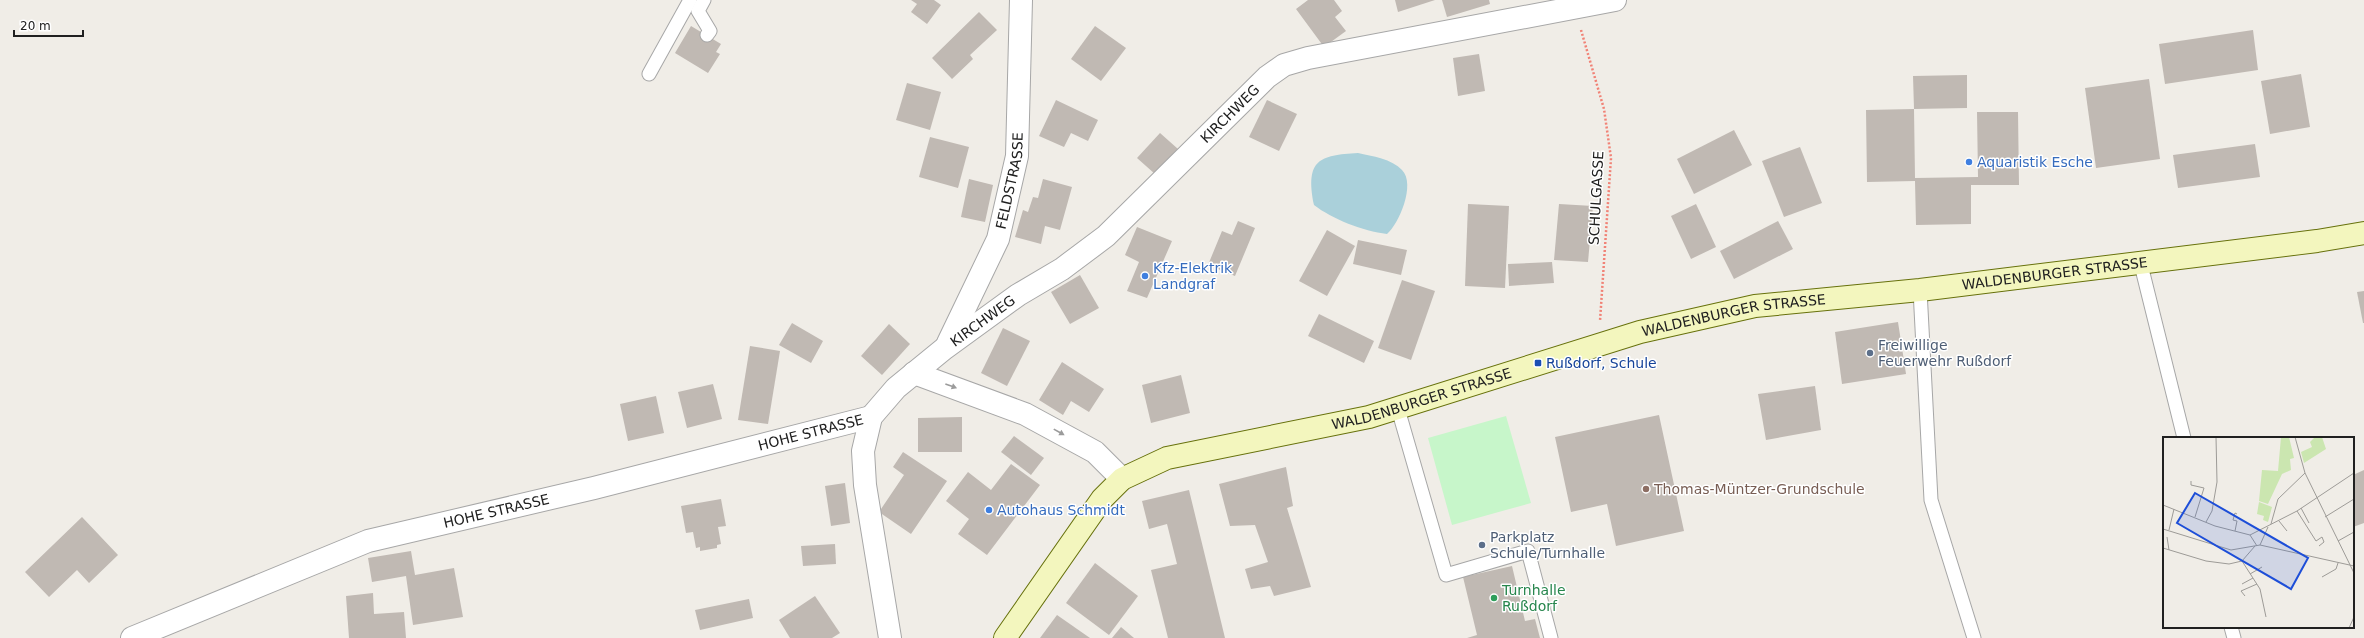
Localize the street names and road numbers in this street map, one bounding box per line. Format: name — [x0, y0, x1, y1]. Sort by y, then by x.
street label: KIRCHWEG — [1197, 81, 1263, 146]
street label: FELDSTRASSE — [993, 132, 1026, 231]
street label: SCHULGASSE — [1586, 151, 1606, 245]
street label: WALDENBURGER STRASSE — [1961, 254, 2148, 293]
street label: WALDENBURGER STRASSE — [1640, 291, 1826, 339]
street label: KIRCHWEG — [947, 292, 1018, 350]
street label: WALDENBURGER STRASSE — [1330, 365, 1513, 432]
street label: HOHE STRASSE — [756, 411, 865, 454]
street label: HOHE STRASSE — [442, 491, 551, 531]

